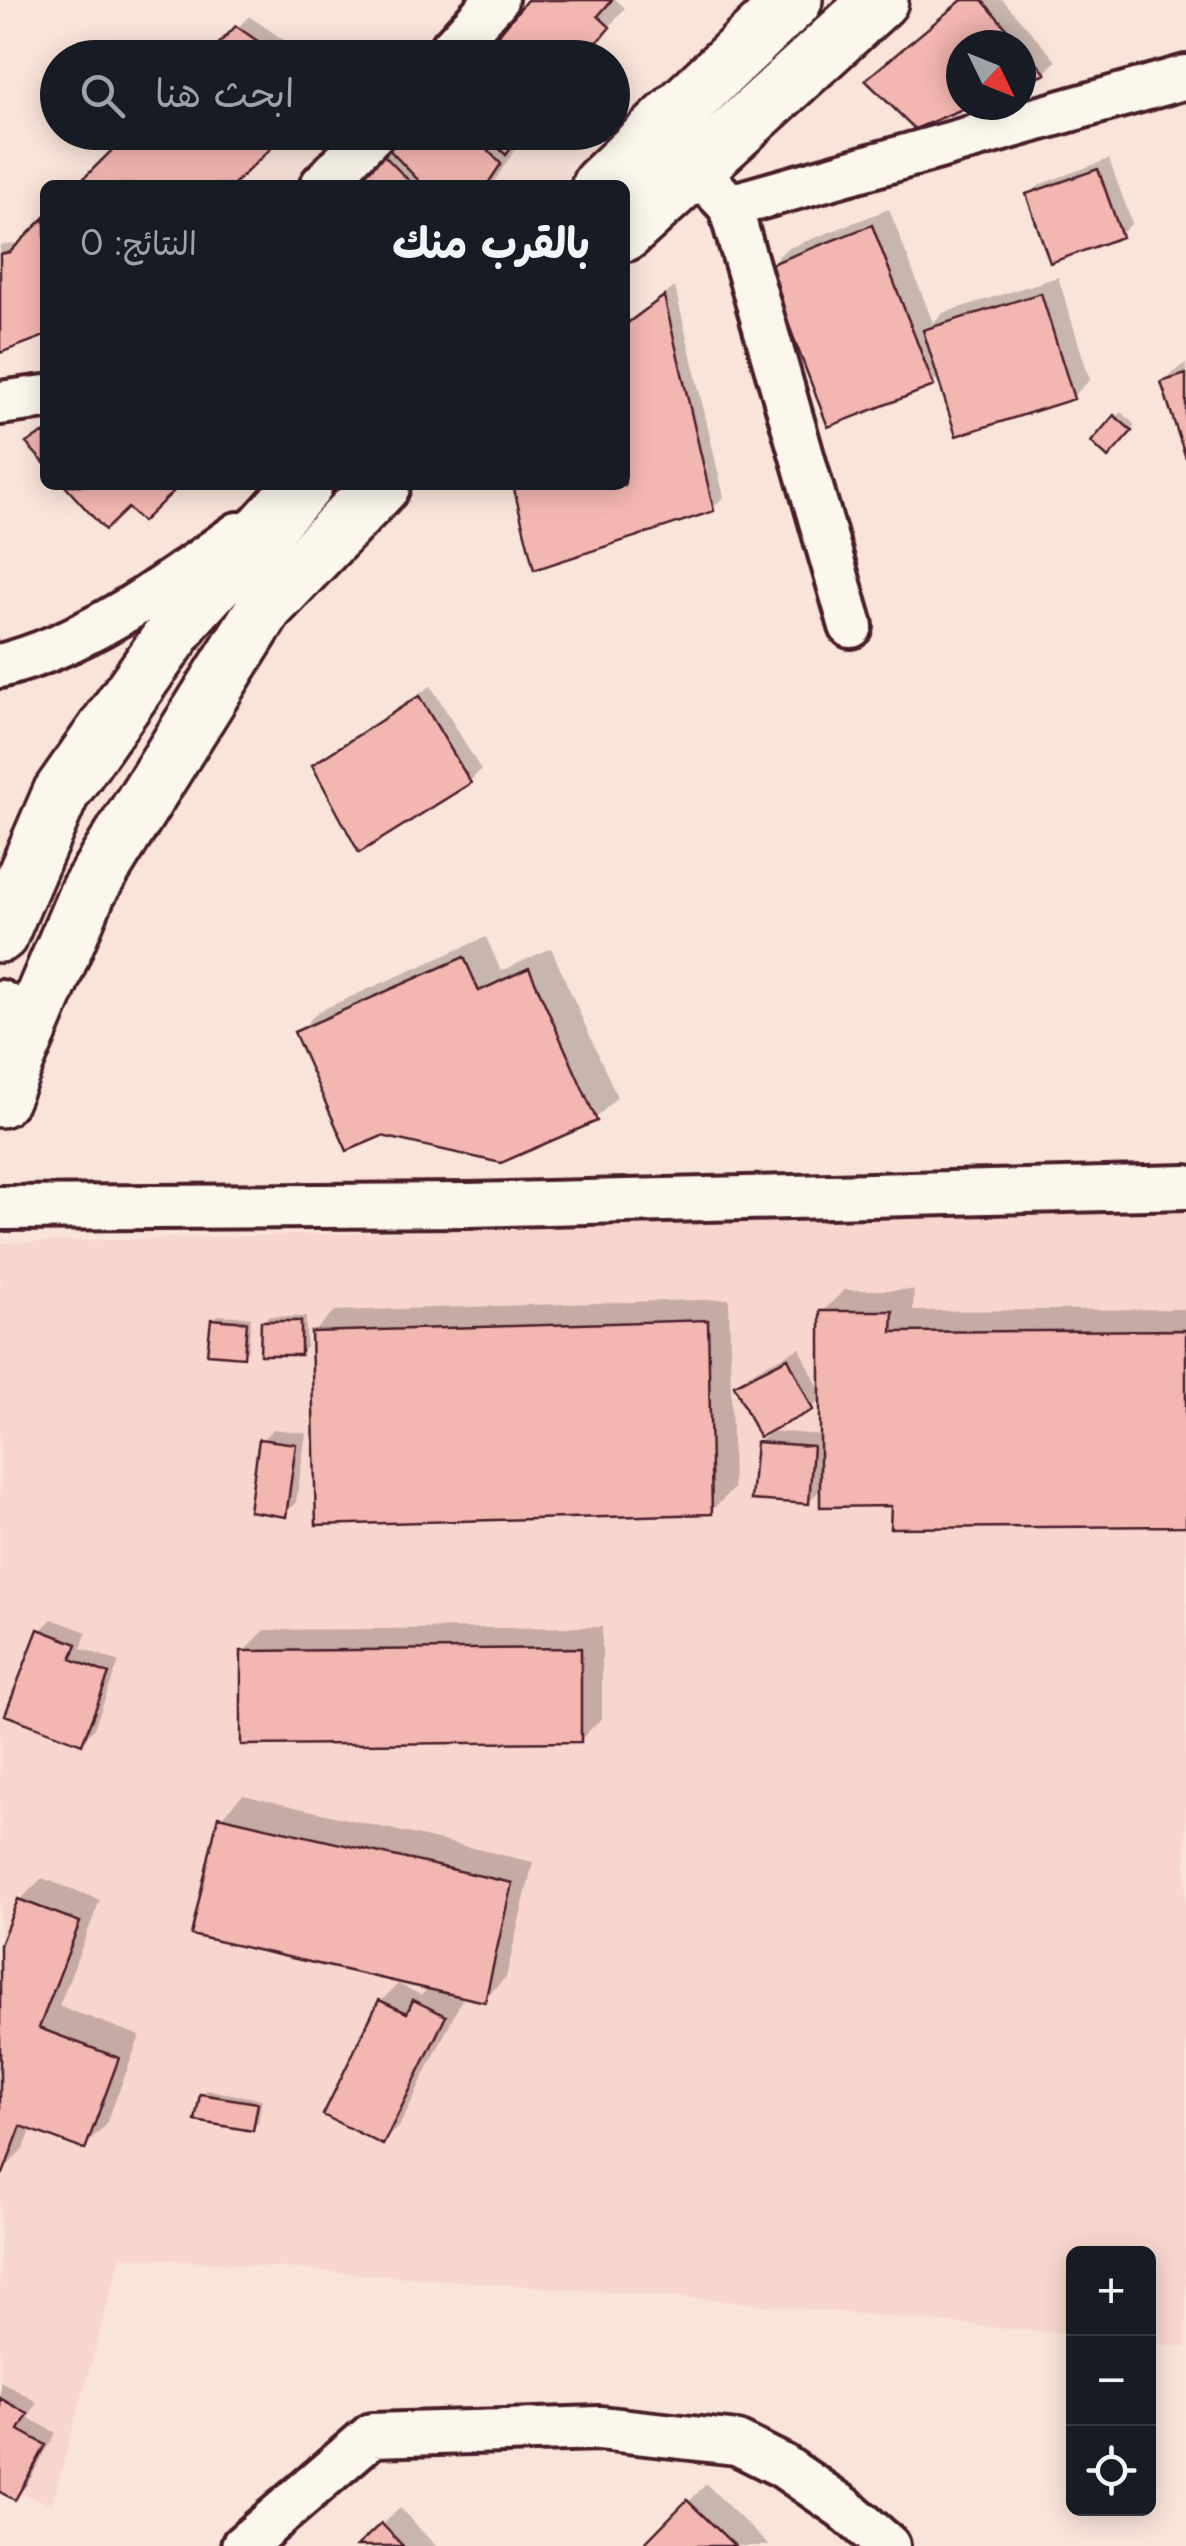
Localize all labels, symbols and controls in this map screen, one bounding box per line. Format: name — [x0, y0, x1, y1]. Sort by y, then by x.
north arrow — [946, 30, 1036, 120]
search box — [40, 40, 630, 150]
text: ابحث هنا — [155, 63, 294, 120]
icon: search — [75, 68, 130, 123]
text: بالقرب منك — [392, 209, 590, 272]
text: النتائج: 0 — [80, 218, 197, 266]
map controls — [1066, 2246, 1156, 2516]
button: + — [1066, 2246, 1156, 2336]
button: − — [1066, 2336, 1156, 2426]
button: locate — [1066, 2426, 1156, 2516]

